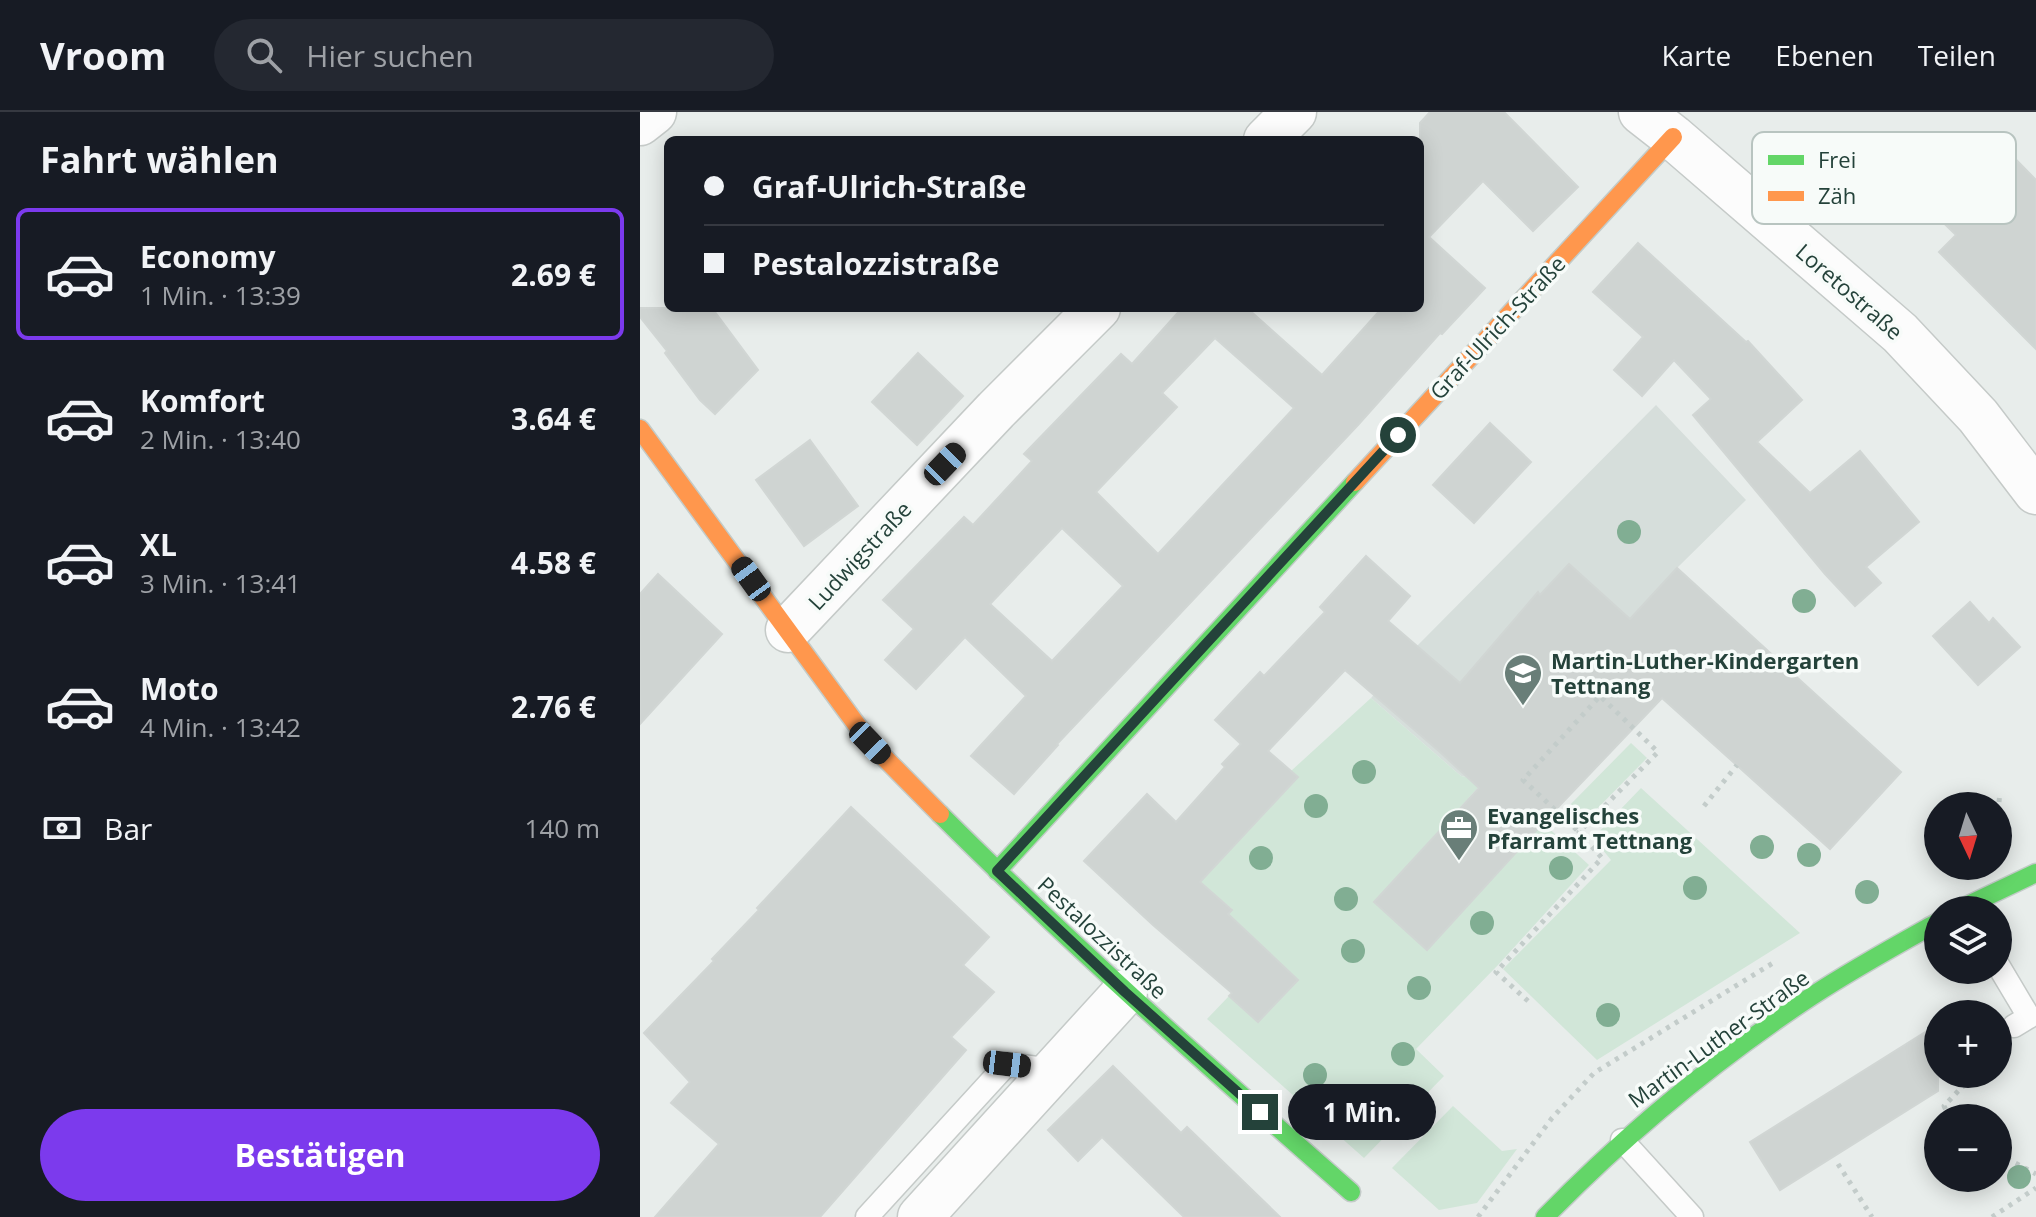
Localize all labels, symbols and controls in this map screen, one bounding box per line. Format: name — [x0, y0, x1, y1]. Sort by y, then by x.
search box — [214, 19, 774, 91]
text: Vroom — [40, 29, 166, 81]
icon: search — [242, 33, 286, 77]
text: Hier suchen — [306, 35, 474, 76]
text: Karte — [1661, 36, 1731, 74]
text: Ebenen — [1775, 36, 1874, 74]
text: Teilen — [1918, 36, 1996, 74]
legend — [1752, 132, 2016, 224]
text: Fahrt wählen — [40, 135, 279, 184]
text: Frei — [1818, 144, 1856, 174]
text: Graf-Ulrich-Straße — [752, 166, 1026, 207]
text: Zäh — [1818, 180, 1856, 210]
text: Economy — [140, 236, 276, 277]
street label: Loretostraße — [1790, 236, 1910, 346]
icon: car — [44, 238, 116, 310]
text: Pestalozzistraße — [752, 243, 1000, 284]
street label: Graf-Ulrich-Straße — [1423, 249, 1571, 405]
text: 2.69 € — [511, 254, 596, 295]
text: 1 Min. · 13:39 — [140, 277, 301, 313]
text: Komfort — [140, 380, 265, 421]
icon: car — [44, 382, 116, 454]
text: 3.64 € — [511, 398, 596, 439]
route start — [1380, 417, 1416, 453]
text: 2 Min. · 13:40 — [140, 421, 301, 457]
car — [920, 438, 970, 490]
street label: Ludwigstraße — [801, 494, 917, 616]
text: XL — [140, 524, 177, 565]
icon: car — [44, 526, 116, 598]
text: 4.58 € — [511, 542, 596, 583]
car — [727, 553, 775, 605]
text: 3 Min. · 13:41 — [140, 565, 301, 601]
place label: Martin-Luther-Kindergarten Tettnang — [1551, 645, 1859, 700]
school or university icon: Martin-Luther-Kindergarten Tettnang — [1502, 652, 1544, 707]
text: Moto — [140, 668, 218, 709]
icon: car — [44, 670, 116, 742]
text: 2.76 € — [511, 686, 596, 727]
text: 4 Min. · 13:42 — [140, 709, 301, 745]
car — [845, 717, 895, 769]
north arrow — [1924, 792, 2012, 880]
map controls — [1924, 792, 2012, 1192]
place label: Evangelisches Pfarramt Tettnang — [1487, 800, 1693, 855]
icon: cash — [40, 806, 84, 850]
office icon: Evangelisches Pfarramt Tettnang — [1438, 807, 1480, 862]
text: Bar — [104, 808, 152, 849]
text: 140 m — [525, 810, 600, 846]
street label: Pestalozzistraße — [1032, 869, 1174, 1005]
button: layers — [1924, 896, 2012, 984]
street label: Martin-Luther-Straße — [1621, 962, 1815, 1114]
button: + — [1924, 1000, 2012, 1088]
car — [982, 1049, 1032, 1079]
callout: 1 Min. — [1288, 1084, 1436, 1140]
route end — [1242, 1094, 1278, 1130]
text: 1 Min. — [1323, 1094, 1401, 1130]
button: − — [1924, 1104, 2012, 1192]
button: Bestätigen — [40, 1109, 600, 1201]

